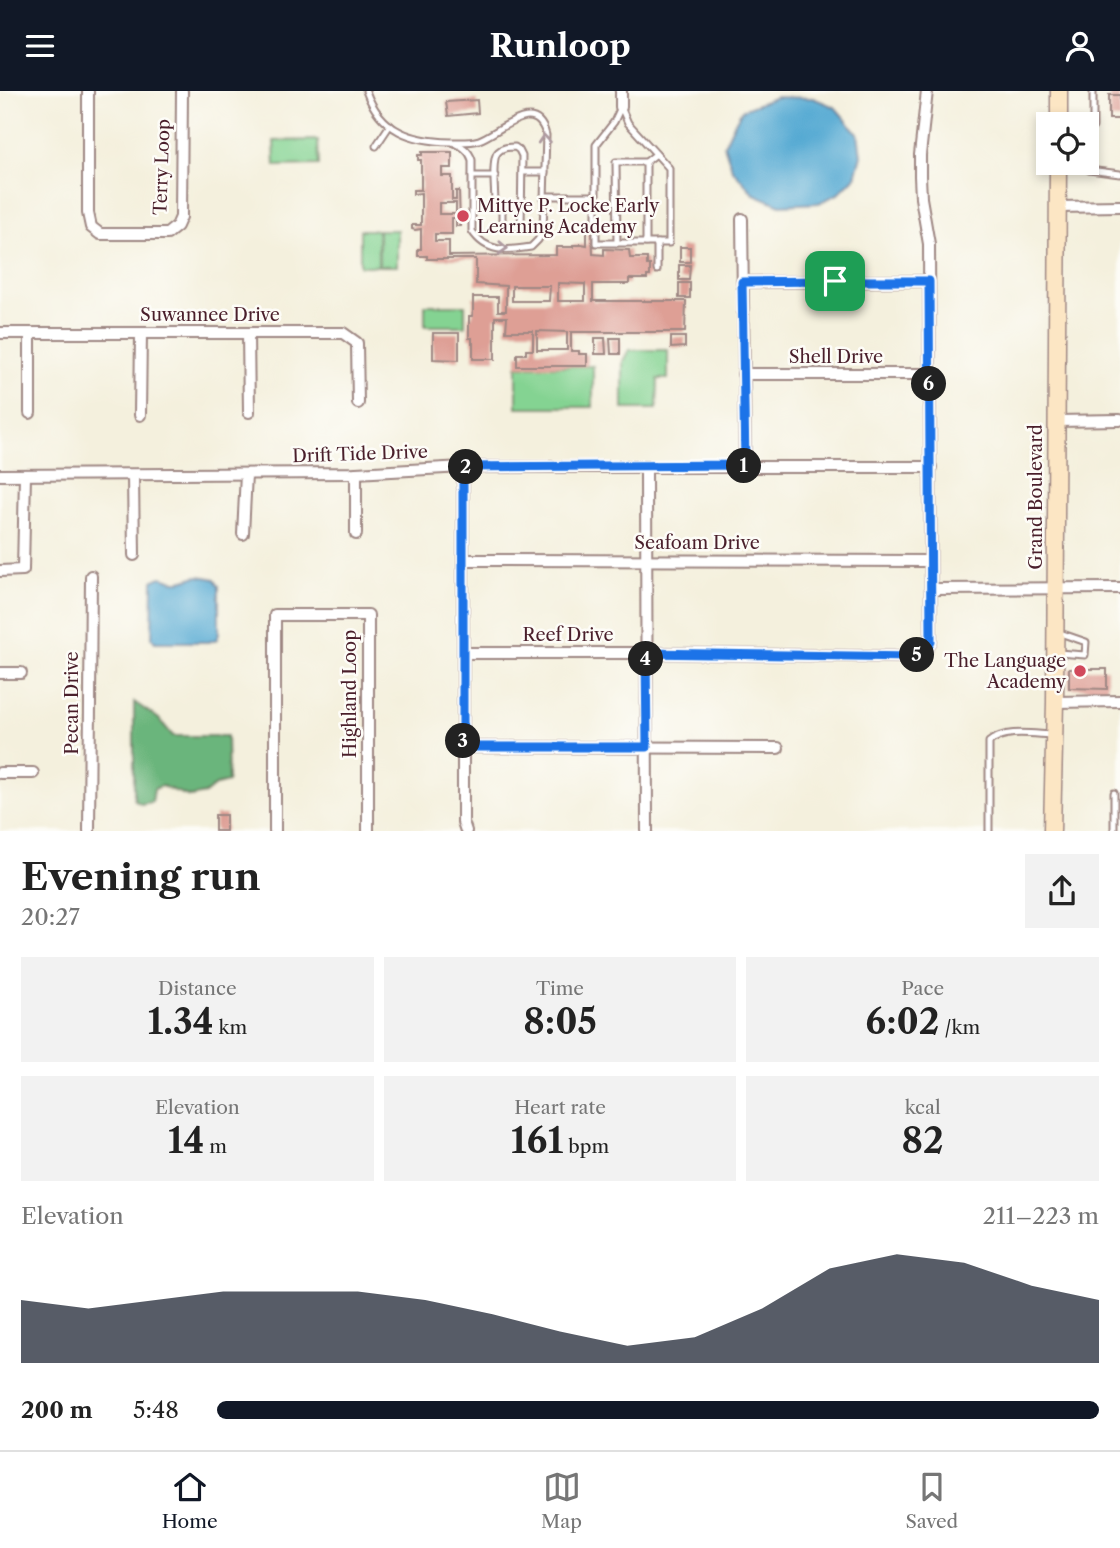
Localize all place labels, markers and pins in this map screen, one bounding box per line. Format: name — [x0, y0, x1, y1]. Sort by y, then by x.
place label: Mittye P. Locke Early Learning Academy — [477, 195, 660, 238]
marker: Mittye P. Locke Early Learning Academy — [455, 208, 471, 224]
pin — [805, 251, 865, 311]
pin: 6 — [912, 367, 946, 401]
pin: 2 — [448, 449, 484, 485]
pin: 1 — [726, 449, 762, 483]
pin: 5 — [900, 637, 934, 673]
pin: 4 — [628, 641, 664, 677]
place label: The Language Academy — [944, 650, 1067, 693]
marker: The Language Academy — [1072, 663, 1088, 679]
pin: 3 — [446, 723, 480, 759]

